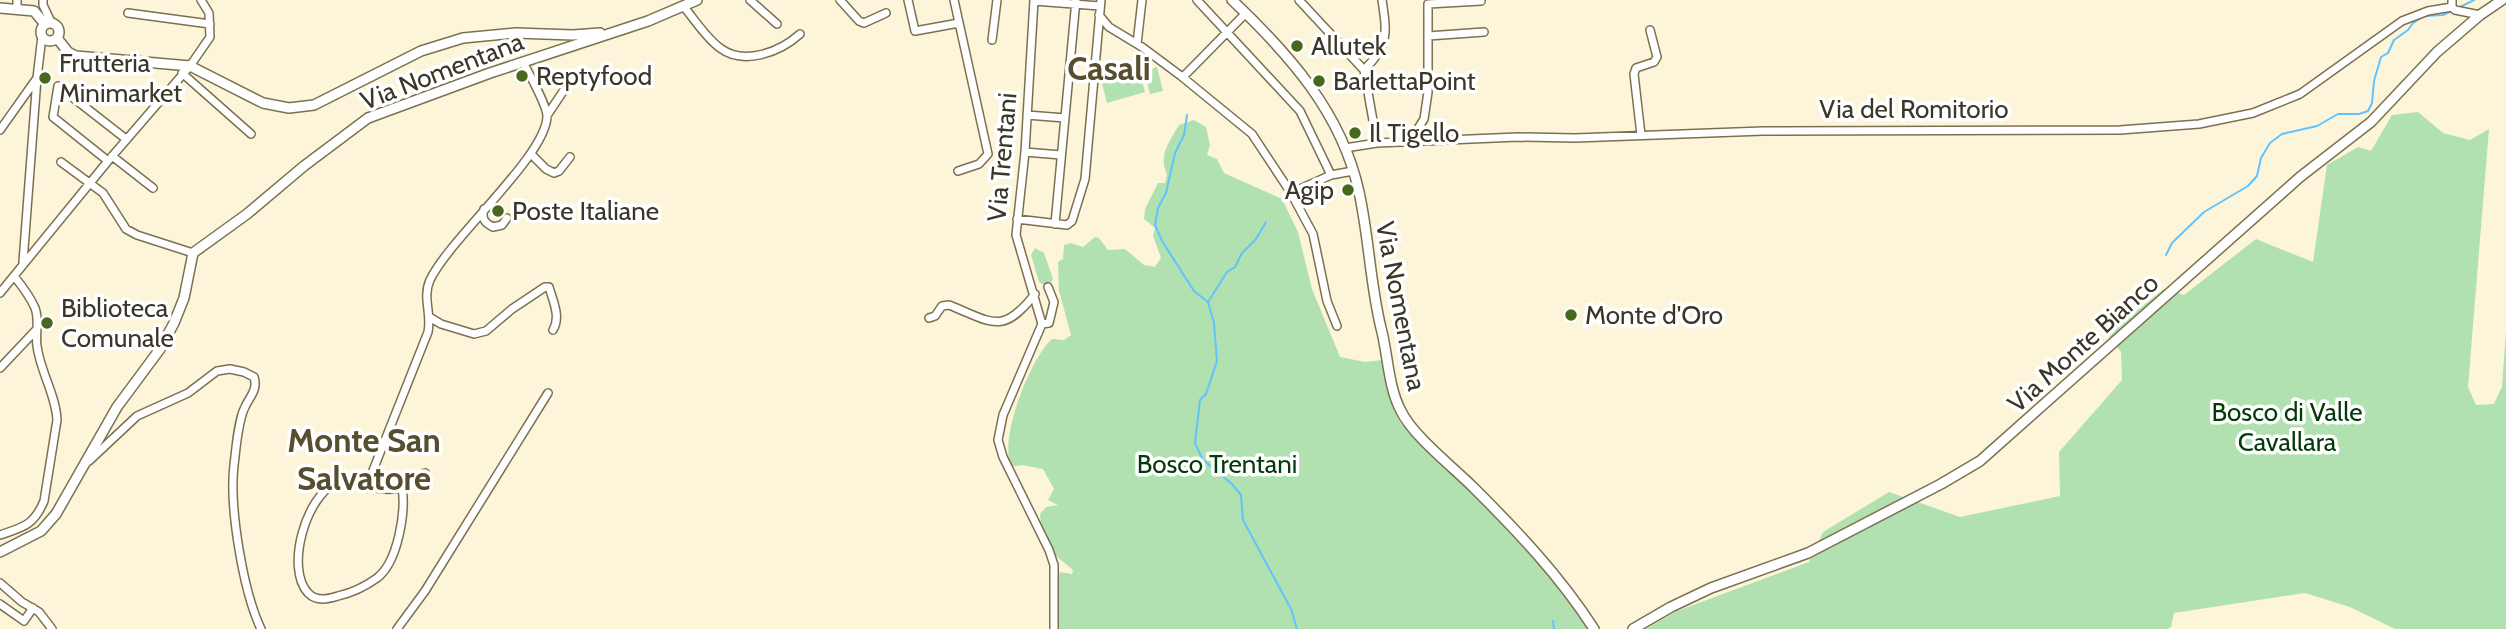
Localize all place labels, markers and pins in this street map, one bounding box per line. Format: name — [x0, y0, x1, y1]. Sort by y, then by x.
place label: Allutek — [1311, 30, 1387, 62]
marker: Allutek — [1289, 38, 1305, 54]
place label: Frutteria Minimarket — [59, 47, 182, 109]
place label: Reptyfood — [536, 60, 652, 92]
place label: BarlettaPoint — [1333, 65, 1476, 97]
marker: Reptyfood — [514, 68, 530, 84]
marker: Frutteria Minimarket — [37, 70, 53, 86]
marker: BarlettaPoint — [1311, 73, 1327, 89]
place label: Il Tigello — [1369, 117, 1459, 149]
marker: Il Tigello — [1347, 125, 1363, 141]
place label: Agip — [1285, 174, 1334, 206]
marker: Agip — [1340, 182, 1356, 198]
place label: Poste Italiane — [512, 195, 659, 227]
marker: Poste Italiane — [490, 203, 506, 219]
place label: Biblioteca Comunale — [61, 292, 174, 354]
place label: Monte d'Oro — [1585, 299, 1723, 331]
marker: Monte d'Oro — [1563, 307, 1579, 323]
marker: Biblioteca Comunale — [39, 315, 55, 331]

